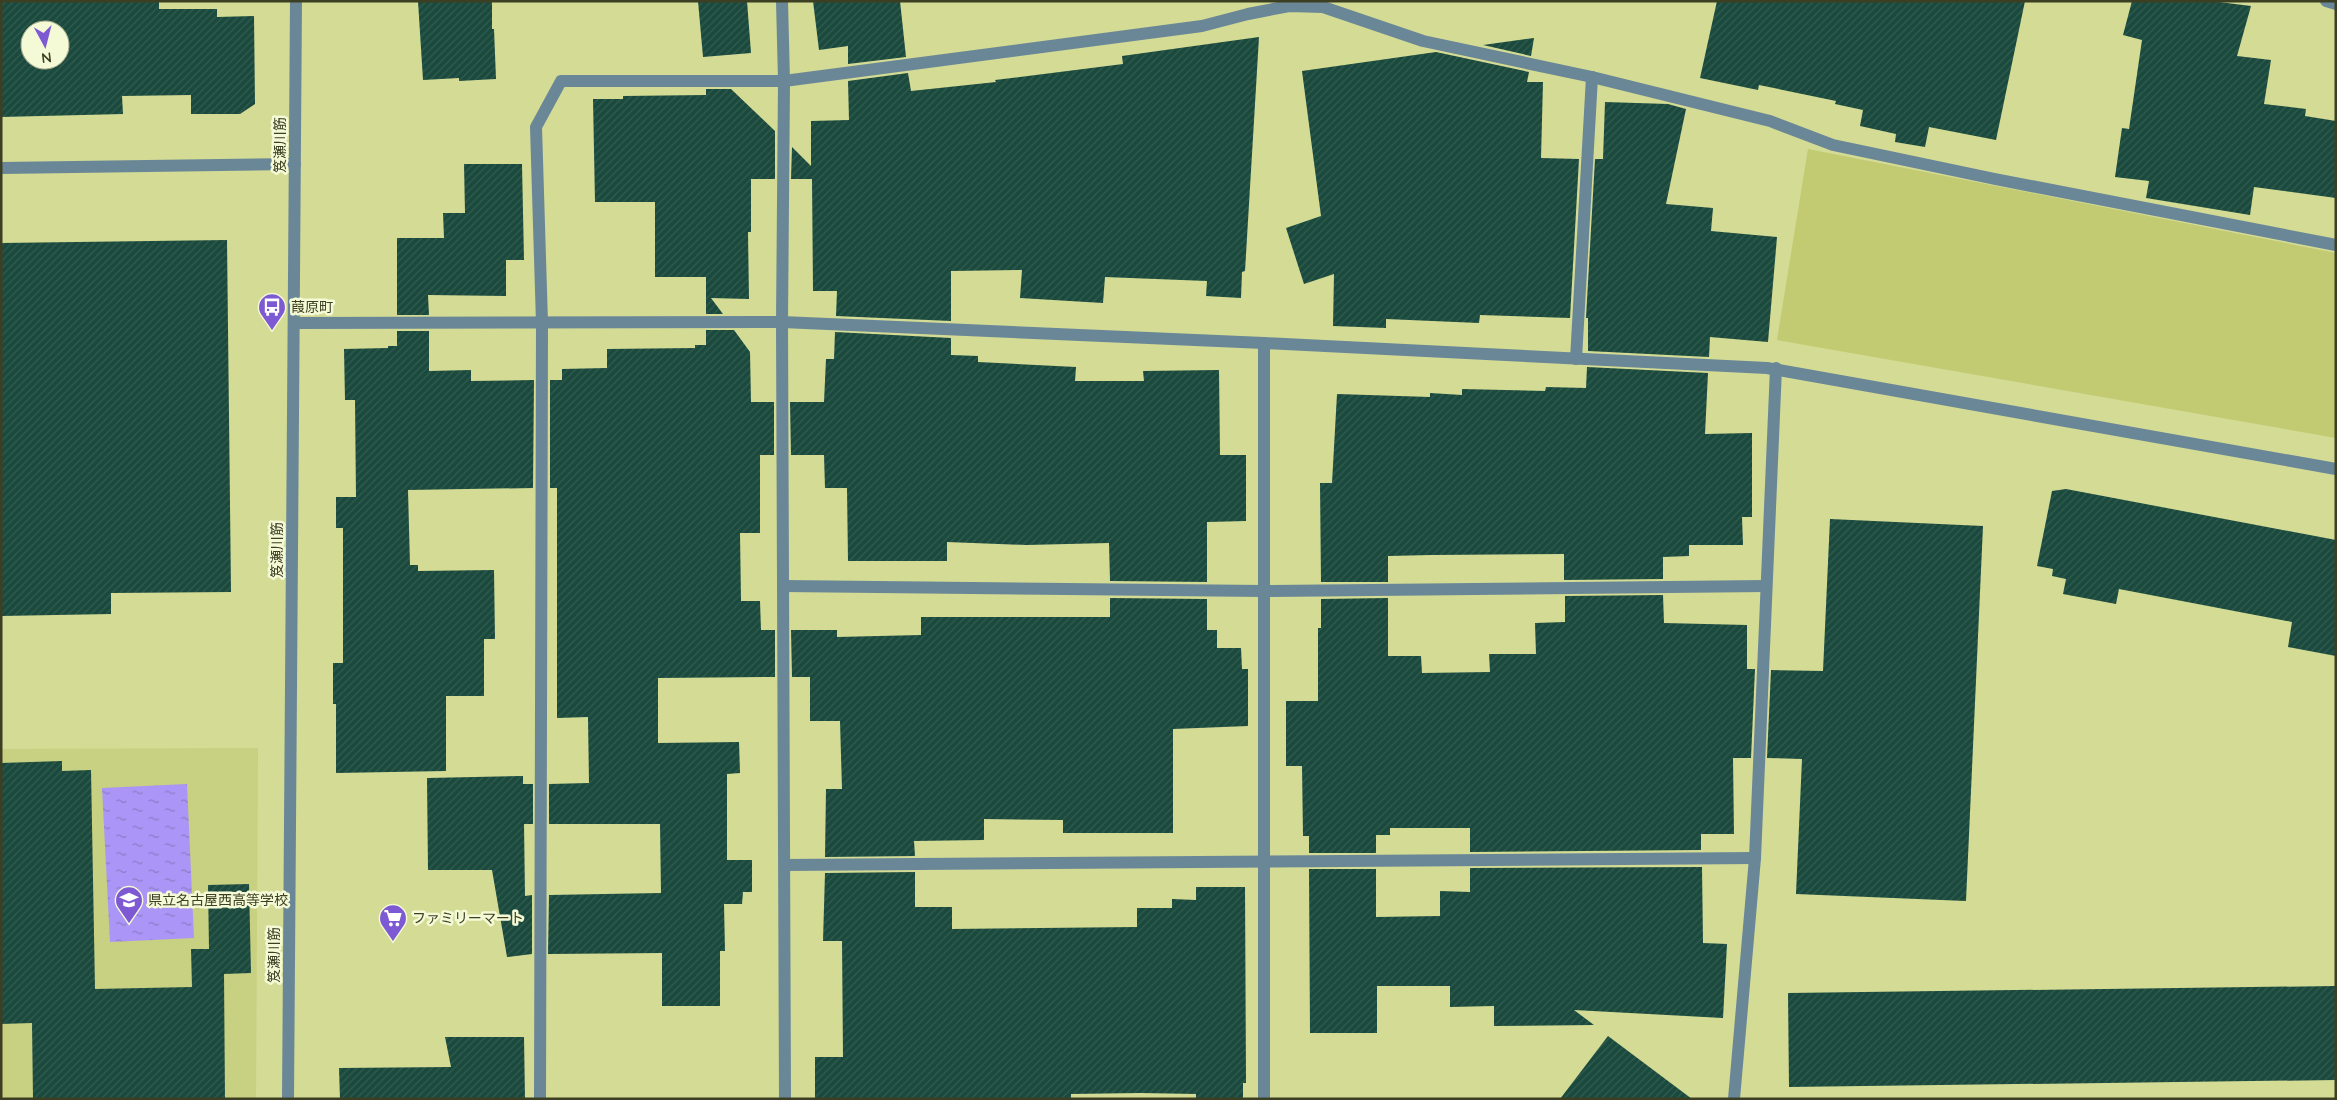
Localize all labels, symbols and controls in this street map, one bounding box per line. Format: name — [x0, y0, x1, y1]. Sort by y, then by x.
north arrow — [20, 20, 70, 70]
text: N — [40, 48, 53, 67]
street label: 笈瀬川筋 — [271, 117, 289, 173]
bus stop icon: 葭原町 — [257, 292, 287, 331]
place label: 葭原町 — [291, 298, 333, 316]
street label: 笈瀬川筋 — [268, 522, 286, 578]
school or university icon: 県立名古屋西高等学校 — [114, 885, 144, 924]
place label: 県立名古屋西高等学校 — [148, 891, 288, 909]
supermarket icon: ファミリーマート — [378, 903, 408, 942]
place label: ファミリーマート — [412, 909, 524, 927]
street label: 笈瀬川筋 — [265, 927, 283, 983]

